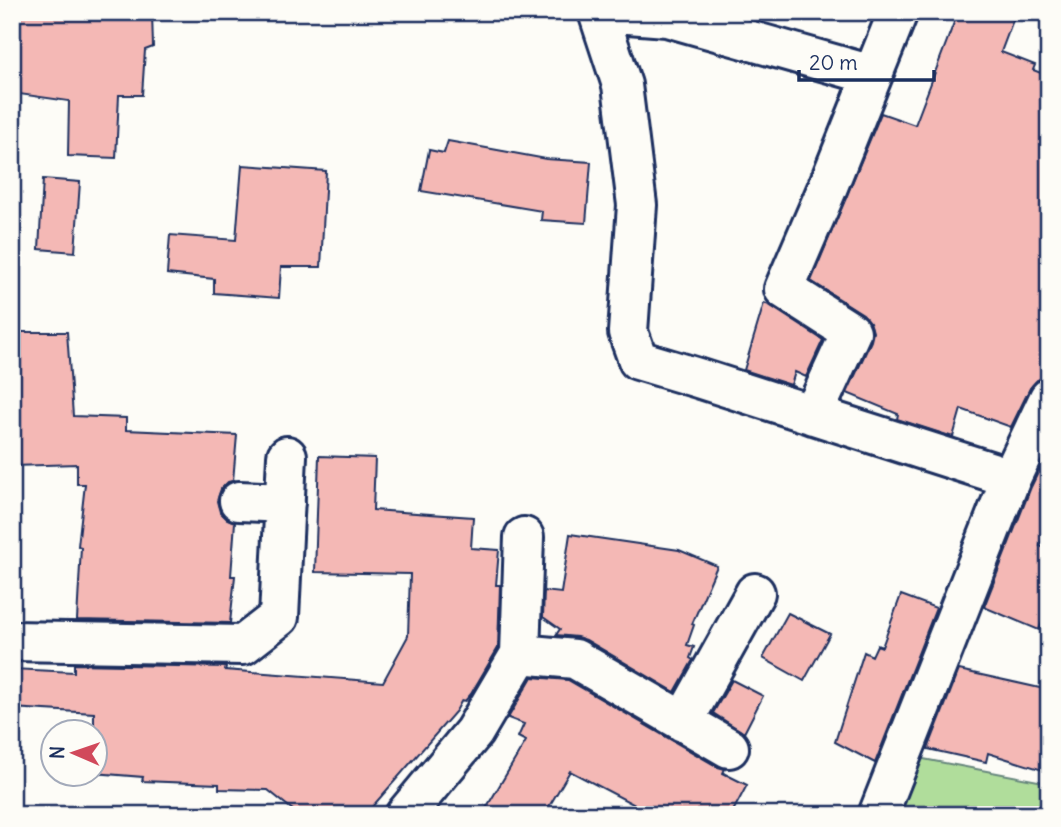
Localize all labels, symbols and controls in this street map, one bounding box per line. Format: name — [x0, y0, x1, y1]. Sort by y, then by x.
scale bar — [799, 38, 933, 82]
text: 20 m — [809, 49, 858, 76]
north arrow — [38, 718, 108, 788]
text: N — [45, 745, 69, 759]

